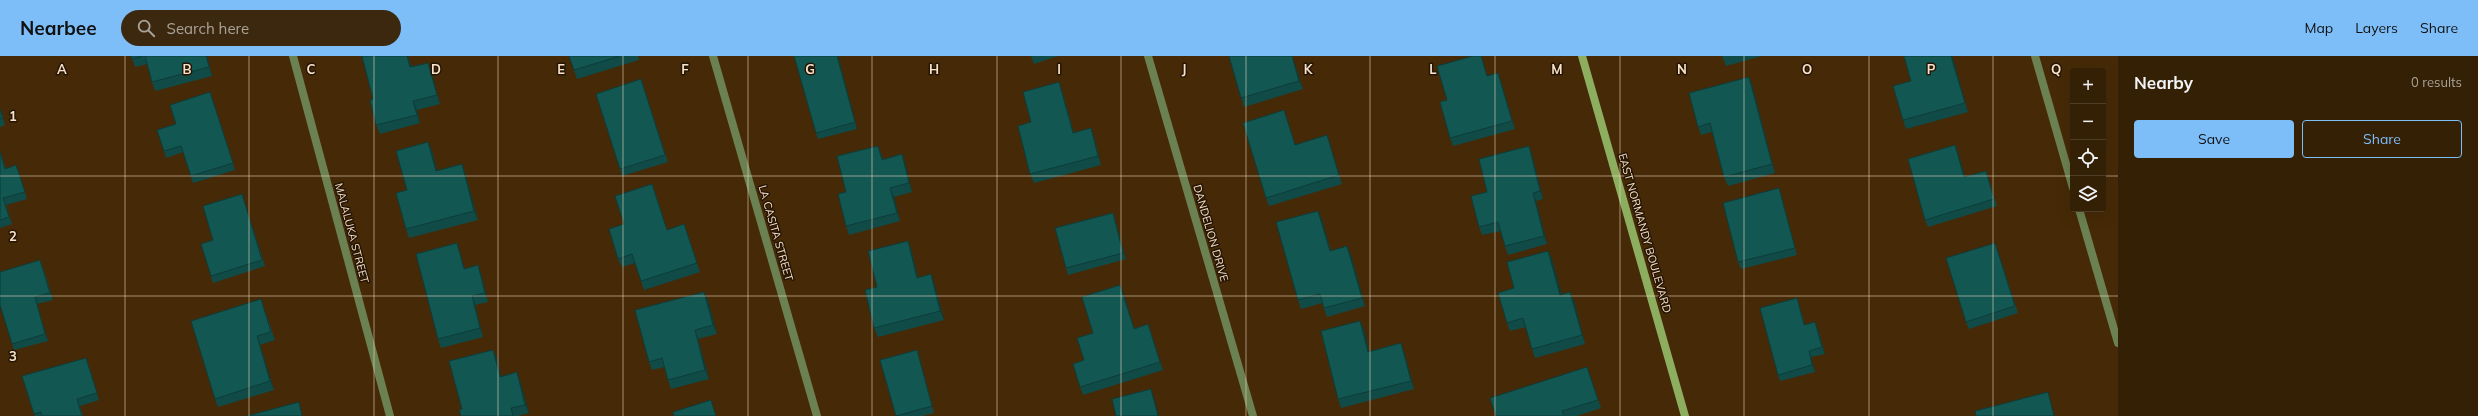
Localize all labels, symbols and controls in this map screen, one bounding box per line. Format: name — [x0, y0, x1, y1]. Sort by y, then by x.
search box — [121, 10, 401, 46]
text: Nearbee — [20, 16, 97, 40]
icon: search — [135, 17, 157, 39]
text: Search here — [167, 19, 249, 38]
text: Map — [2304, 19, 2333, 37]
text: Layers — [2355, 19, 2398, 37]
text: Share — [2420, 19, 2458, 37]
text: A — [57, 61, 67, 77]
text: B — [183, 61, 192, 77]
text: C — [307, 61, 316, 77]
text: D — [431, 61, 441, 77]
text: E — [557, 61, 565, 77]
text: F — [681, 61, 689, 77]
text: G — [805, 61, 815, 77]
text: H — [929, 61, 939, 77]
text: I — [1057, 61, 1061, 77]
text: J — [1182, 61, 1186, 77]
text: K — [1304, 61, 1314, 77]
text: L — [1429, 61, 1437, 77]
text: M — [1551, 61, 1563, 77]
text: N — [1677, 61, 1687, 77]
text: O — [1802, 61, 1812, 77]
text: P — [1927, 61, 1936, 77]
text: Q — [2051, 61, 2061, 77]
map controls — [2070, 68, 2106, 212]
button: + — [2070, 68, 2106, 104]
text: Nearby — [2134, 72, 2193, 93]
text: 0 results — [2411, 74, 2462, 90]
button: − — [2070, 104, 2106, 140]
text: 1 — [9, 108, 17, 124]
button: Save — [2134, 120, 2294, 158]
button: Share — [2302, 120, 2462, 158]
button: locate — [2070, 140, 2106, 176]
street label: EAST NORMANDY BOULEVARD — [1615, 152, 1675, 314]
button: layers — [2070, 176, 2106, 212]
street label: MALALUKA STREET — [332, 181, 372, 285]
street label: DANDELION DRIVE — [1190, 183, 1232, 283]
street label: LA CASITA STREET — [756, 184, 796, 283]
text: 2 — [9, 228, 17, 244]
text: 3 — [9, 348, 17, 364]

